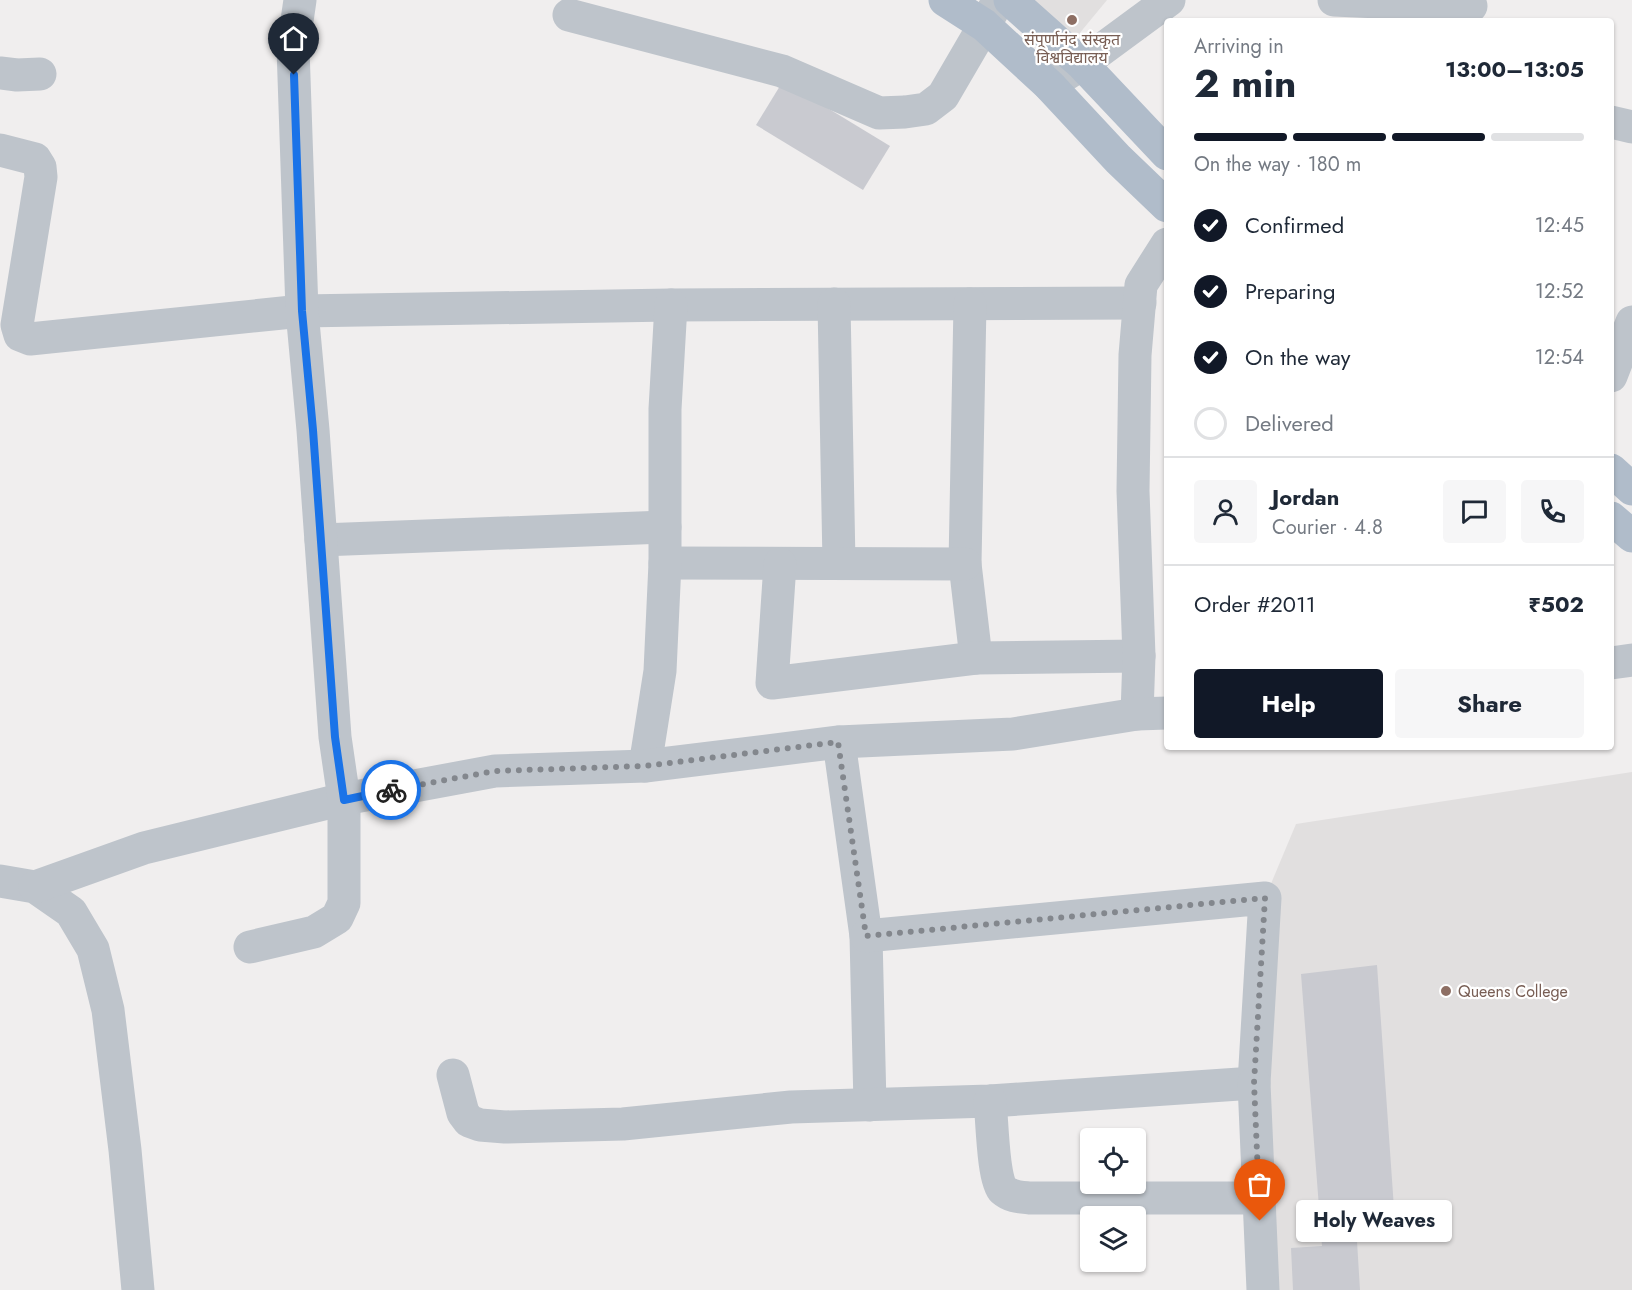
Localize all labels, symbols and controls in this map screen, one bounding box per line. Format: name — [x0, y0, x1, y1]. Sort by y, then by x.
pin — [268, 13, 319, 75]
marker: संपूर्णानंद संस्कृत विश्वविद्यालय — [1065, 13, 1079, 27]
icon: home — [277, 22, 310, 55]
place label: संपूर्णानंद संस्कृत विश्वविद्यालय — [1024, 28, 1121, 69]
text: Arriving in — [1194, 32, 1284, 61]
text: 13:00–13:05 — [1445, 53, 1584, 85]
text: 2 min — [1194, 55, 1296, 112]
text: On the way · 180 m — [1194, 150, 1361, 179]
icon: check — [1194, 209, 1227, 242]
text: Confirmed — [1245, 209, 1344, 241]
text: 12:45 — [1535, 211, 1584, 240]
icon: check — [1194, 275, 1227, 308]
text: Preparing — [1245, 275, 1336, 307]
text: 12:52 — [1535, 277, 1584, 306]
icon: check — [1194, 341, 1227, 374]
text: On the way — [1245, 341, 1350, 373]
text: 12:54 — [1535, 343, 1584, 372]
text: Delivered — [1245, 407, 1334, 439]
button: person — [1194, 480, 1257, 543]
button: chat — [1443, 480, 1506, 543]
button: phone — [1521, 480, 1584, 543]
text: Jordan — [1272, 481, 1339, 513]
text: Courier · 4.8 — [1272, 513, 1383, 542]
text: Order #2011 — [1194, 588, 1316, 620]
text: ₹502 — [1528, 588, 1584, 620]
button: Help — [1194, 669, 1383, 738]
button: Share — [1395, 669, 1584, 738]
courier — [361, 760, 421, 820]
icon: bike — [375, 774, 408, 807]
place label: Queens College — [1458, 980, 1568, 1003]
marker: Queens College — [1439, 984, 1453, 998]
map controls — [1080, 1128, 1146, 1272]
button: locate — [1080, 1128, 1146, 1194]
pin — [1234, 1159, 1285, 1221]
icon: bag — [1243, 1168, 1276, 1201]
callout: Holy Weaves — [1296, 1200, 1452, 1242]
button: layers — [1080, 1206, 1146, 1272]
text: Holy Weaves — [1313, 1206, 1435, 1235]

